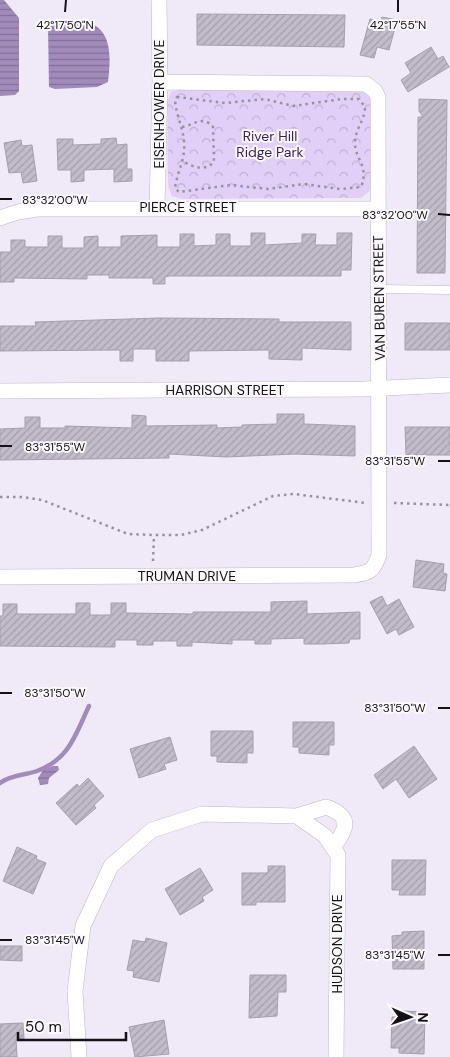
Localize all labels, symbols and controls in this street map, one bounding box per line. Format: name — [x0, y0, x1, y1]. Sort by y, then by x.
text: 42°17'50"N — [36, 17, 94, 33]
text: 42°17'55"N — [370, 17, 426, 33]
street label: EISENHOWER DRIVE — [150, 39, 168, 168]
park label: River Hill Ridge Park — [236, 127, 304, 161]
text: 83°32'00"W — [22, 192, 88, 208]
street label: PIERCE STREET — [139, 198, 237, 216]
text: 83°32'00"W — [362, 207, 428, 223]
street label: VAN BUREN STREET — [369, 235, 389, 361]
street label: HARRISON STREET — [166, 381, 285, 399]
text: 83°31'55"W — [25, 439, 85, 455]
text: 83°31'55"W — [365, 453, 425, 469]
street label: TRUMAN DRIVE — [138, 567, 236, 585]
text: 83°31'50"W — [24, 685, 86, 701]
text: 83°31'50"W — [364, 700, 426, 716]
street label: HUDSON DRIVE — [328, 894, 346, 994]
text: 83°31'45"W — [25, 932, 85, 948]
text: 83°31'45"W — [365, 947, 425, 963]
north arrow — [385, 992, 435, 1042]
scale bar — [18, 1010, 125, 1042]
text: N — [414, 1012, 432, 1023]
text: 50 m — [25, 1017, 62, 1037]

